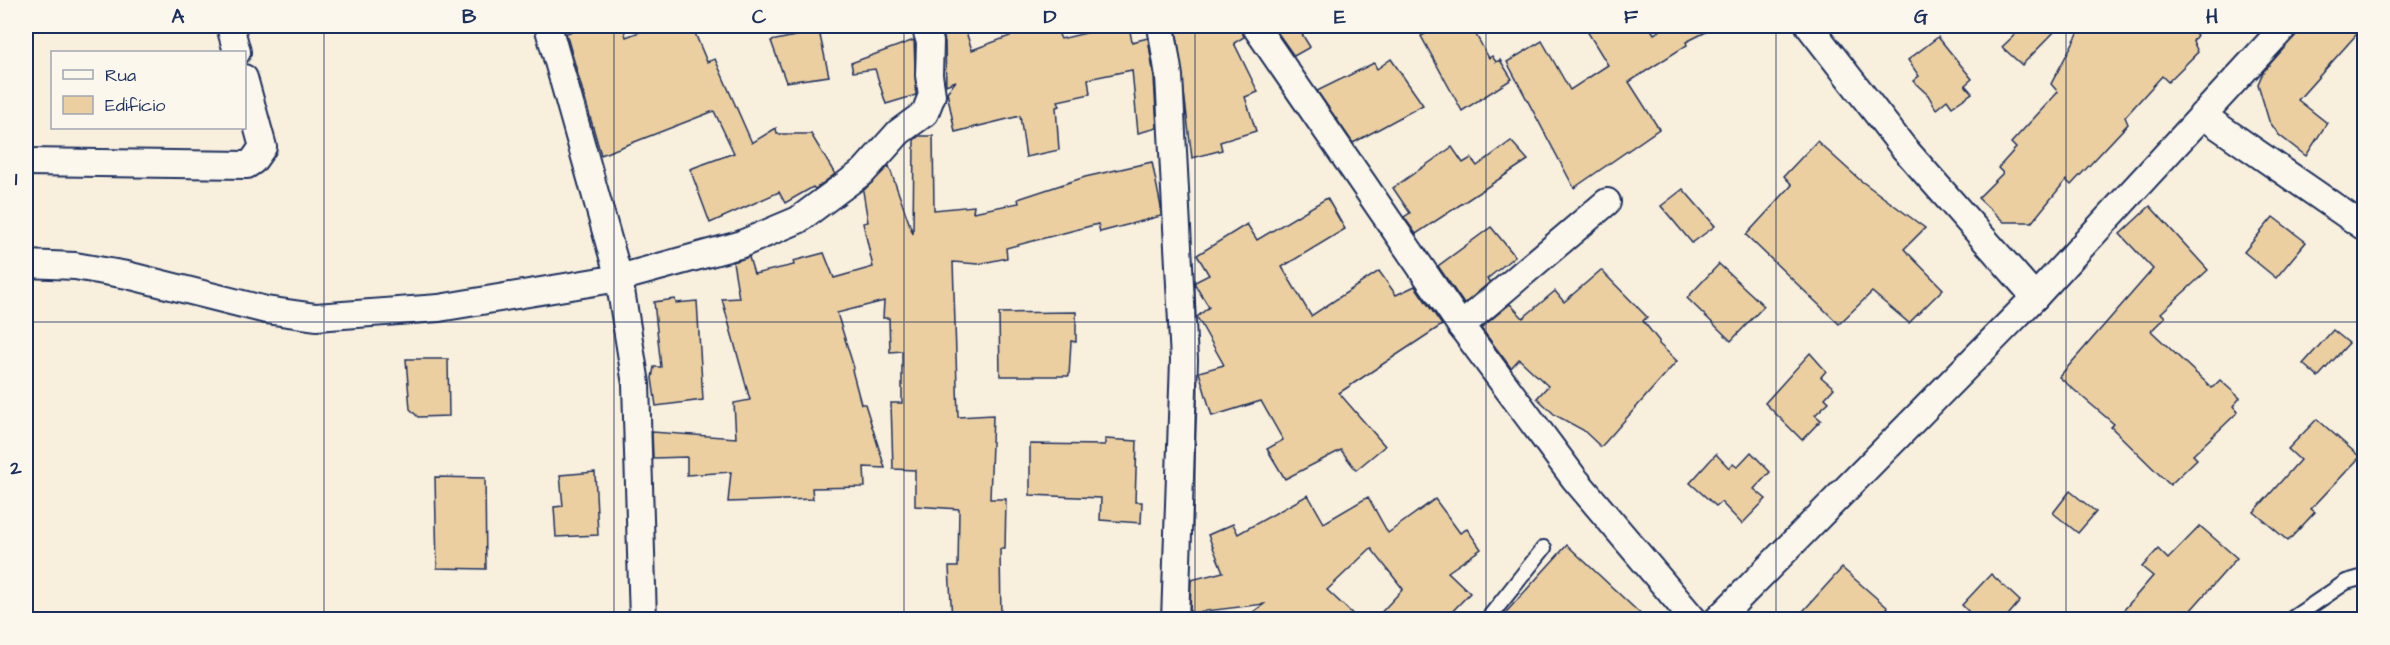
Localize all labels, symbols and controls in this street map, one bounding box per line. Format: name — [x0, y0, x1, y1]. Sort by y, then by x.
text: A — [172, 3, 185, 31]
text: B — [462, 3, 477, 31]
text: C — [752, 3, 767, 31]
text: D — [1044, 3, 1057, 31]
text: E — [1334, 3, 1346, 31]
text: F — [1624, 3, 1639, 31]
text: G — [1914, 3, 1928, 31]
text: H — [2206, 3, 2218, 31]
legend — [51, 51, 246, 129]
text: Rua — [105, 63, 136, 88]
text: Edifício — [105, 93, 165, 118]
text: 1 — [15, 165, 18, 193]
text: 2 — [9, 454, 22, 482]

